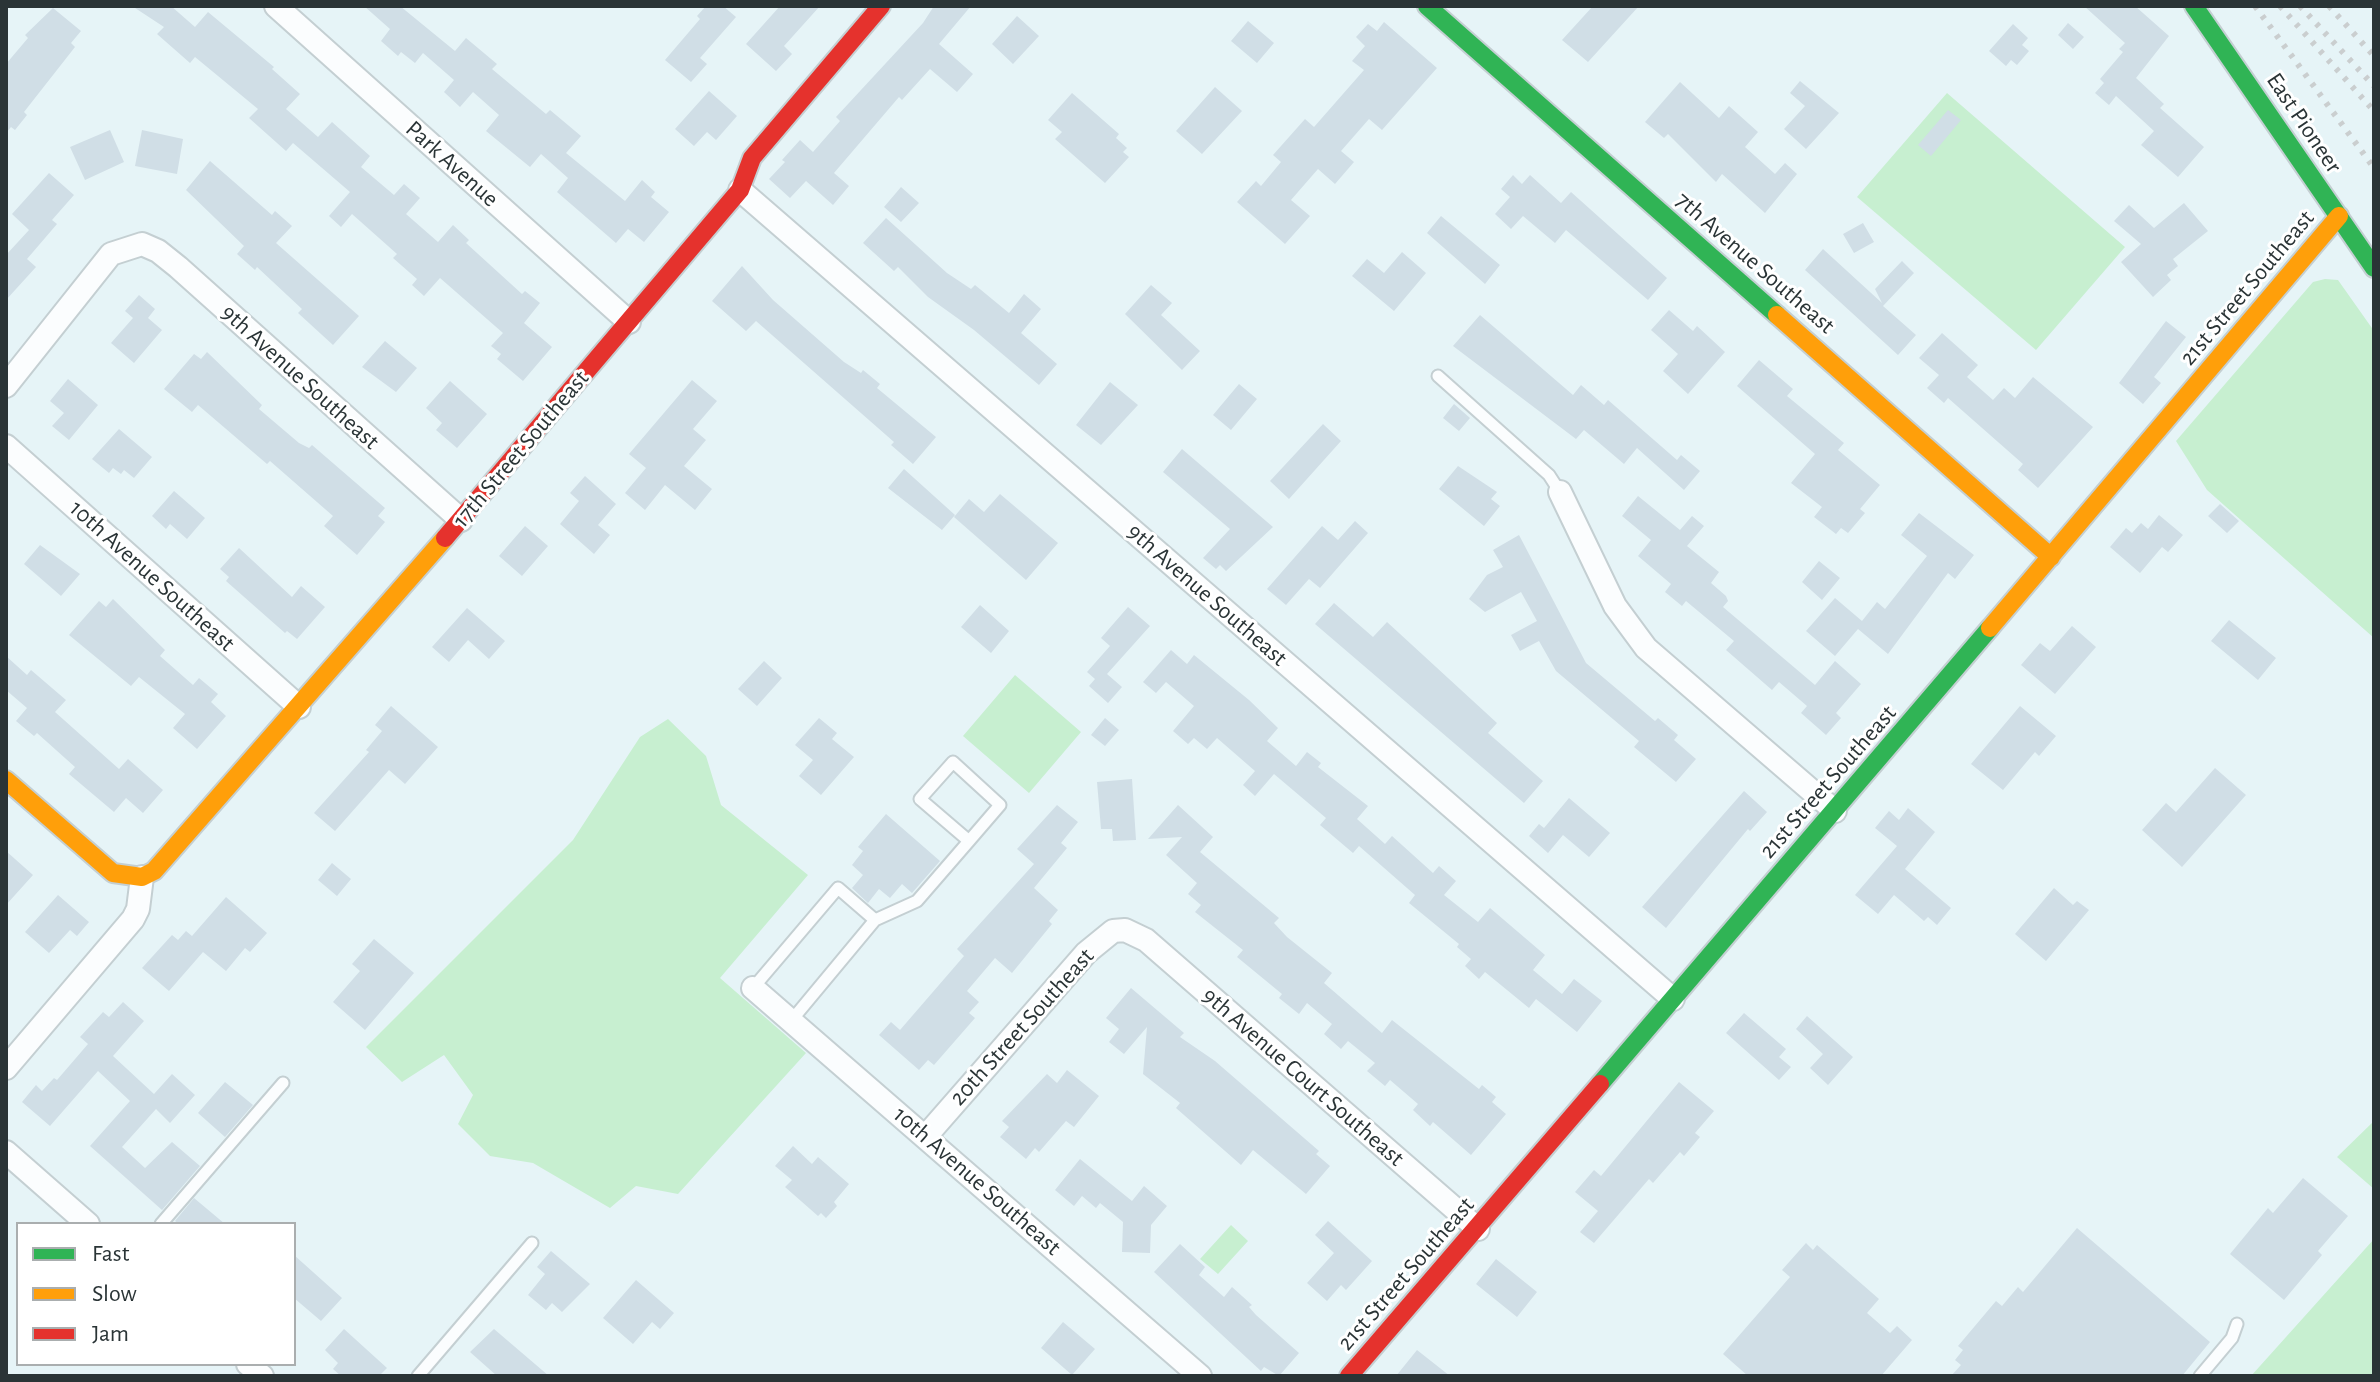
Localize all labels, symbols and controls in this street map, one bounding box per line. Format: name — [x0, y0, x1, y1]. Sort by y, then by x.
street label: East Pioneer — [2260, 67, 2348, 179]
street label: Park Avenue — [400, 115, 504, 213]
street label: 7th Avenue Southeast — [1669, 186, 1841, 340]
street label: 21st Street Southeast — [2174, 205, 2320, 371]
street label: 9th Avenue Southeast — [215, 298, 385, 456]
street label: 17th Street Southeast — [447, 364, 595, 534]
street label: 10th Avenue Southeast — [63, 494, 241, 658]
street label: 9th Avenue Southeast — [1121, 518, 1293, 672]
street label: 21st Street Southeast — [1754, 699, 1902, 865]
street label: 20th Street Southeast — [944, 942, 1100, 1112]
street label: 9th Avenue Court Southeast — [1196, 981, 1410, 1173]
street label: 10th Avenue Southeast — [887, 1100, 1067, 1262]
street label: 21st Street Southeast — [1332, 1191, 1480, 1357]
legend — [16, 1222, 296, 1366]
text: Fast — [92, 1242, 129, 1266]
text: Slow — [92, 1282, 137, 1306]
text: Jam — [92, 1322, 129, 1346]

